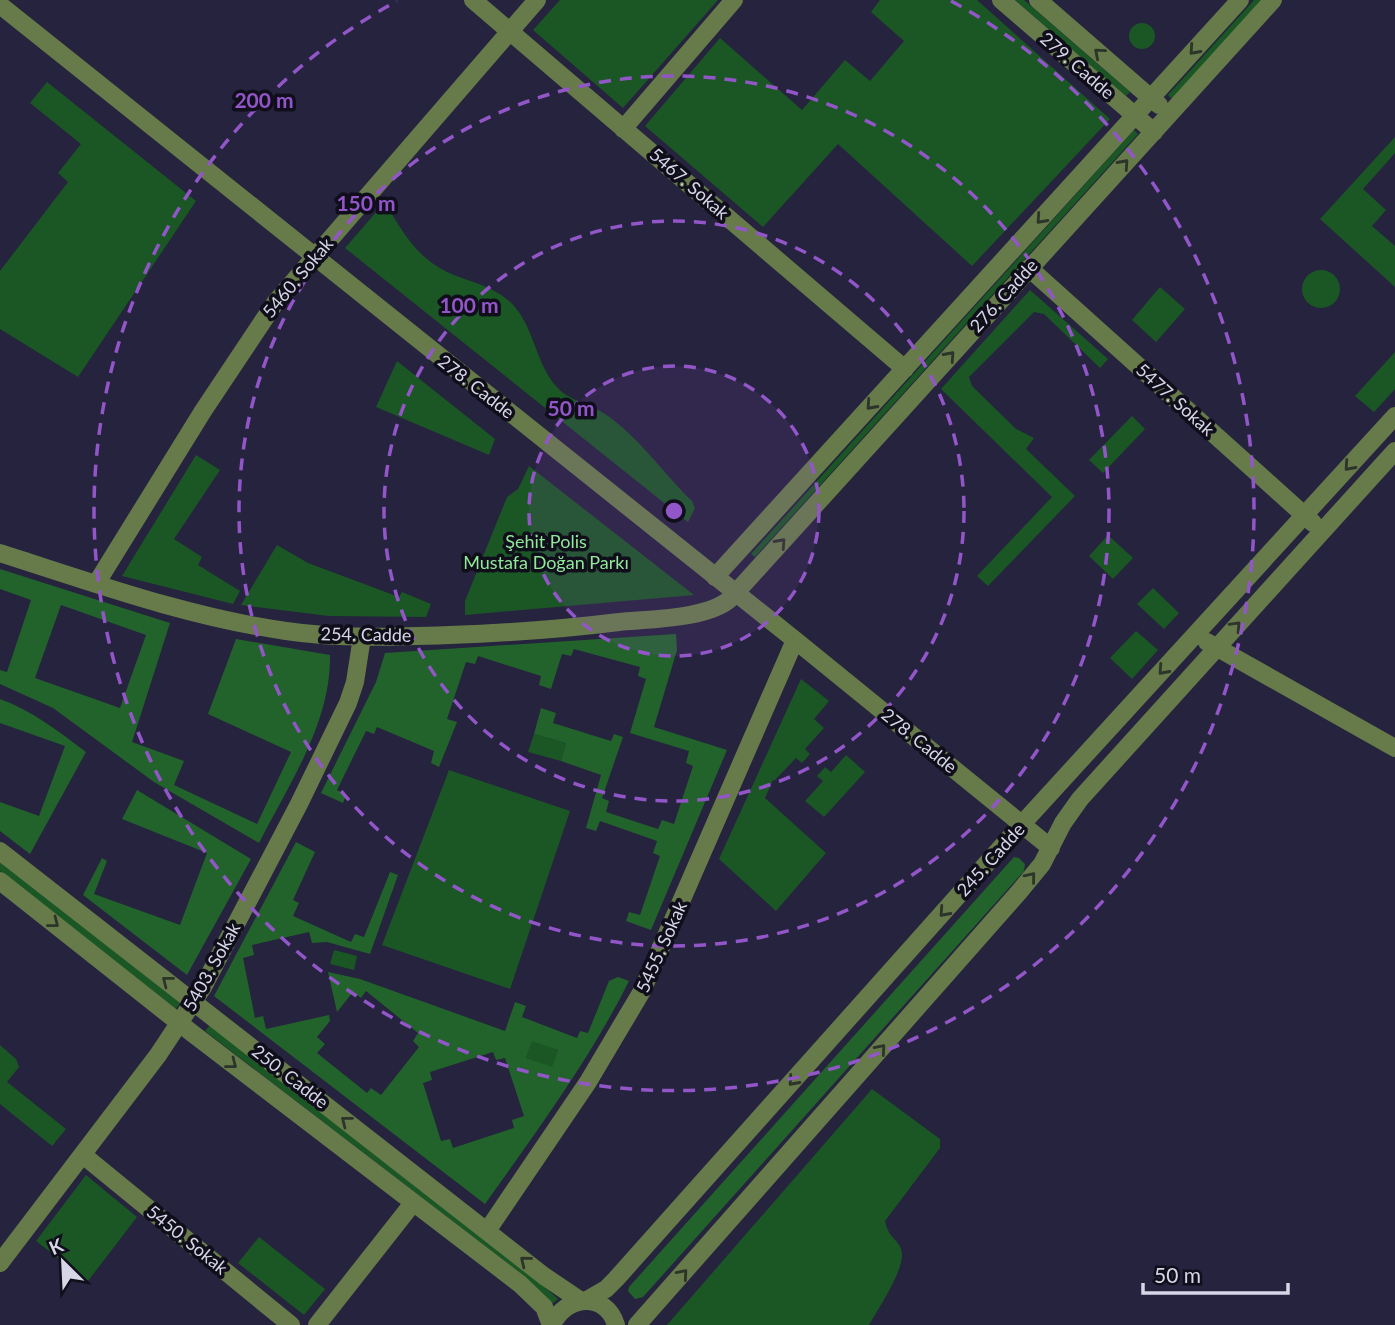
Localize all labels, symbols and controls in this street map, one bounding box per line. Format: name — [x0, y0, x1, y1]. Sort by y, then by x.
street label: 279. Cadde — [1036, 27, 1119, 103]
one-way arrow — [1190, 42, 1202, 55]
one-way arrow — [1095, 49, 1108, 61]
text: 200 m — [234, 87, 294, 112]
street label: 5467. Sokak — [646, 143, 734, 224]
one-way arrow — [1116, 159, 1129, 172]
text: 150 m — [336, 190, 396, 215]
one-way arrow — [1037, 211, 1049, 224]
street label: 5460. Sokak — [257, 232, 338, 322]
street label: 276. Cadde — [965, 254, 1042, 336]
text: 100 m — [439, 292, 499, 317]
street label: 278. Cadde — [434, 350, 519, 423]
one-way arrow — [942, 351, 954, 364]
street label: 5477. Sokak — [1132, 358, 1220, 441]
text: 50 m — [547, 395, 595, 420]
one-way arrow — [867, 397, 880, 410]
one-way arrow — [1345, 458, 1357, 471]
centre of rings — [662, 499, 686, 523]
park label: Şehit Polis Mustafa Doğan Parkı — [463, 530, 629, 573]
one-way arrow — [773, 538, 785, 551]
one-way arrow — [1228, 621, 1240, 634]
street label: 254. Cadde — [320, 622, 412, 646]
one-way arrow — [1158, 662, 1171, 675]
street label: 278. Cadde — [877, 703, 962, 777]
street label: 245. Cadde — [952, 818, 1029, 900]
one-way arrow — [1023, 873, 1035, 886]
street label: 5455. Sokak — [631, 897, 691, 996]
one-way arrow — [940, 904, 952, 917]
one-way arrow — [46, 915, 58, 928]
street label: 5403. Sokak — [178, 918, 245, 1015]
one-way arrow — [162, 977, 174, 990]
street label: 250. Cadde — [248, 1040, 333, 1113]
one-way arrow — [873, 1044, 886, 1057]
one-way arrow — [225, 1055, 237, 1068]
one-way arrow — [789, 1073, 801, 1086]
one-way arrow — [341, 1117, 354, 1130]
street label: 5450. Sokak — [143, 1200, 233, 1279]
north arrow — [28, 1227, 98, 1297]
text: K — [45, 1232, 67, 1259]
scale bar — [1143, 1252, 1288, 1296]
one-way arrow — [521, 1257, 534, 1269]
text: 50 m — [1154, 1262, 1201, 1287]
one-way arrow — [674, 1270, 687, 1283]

